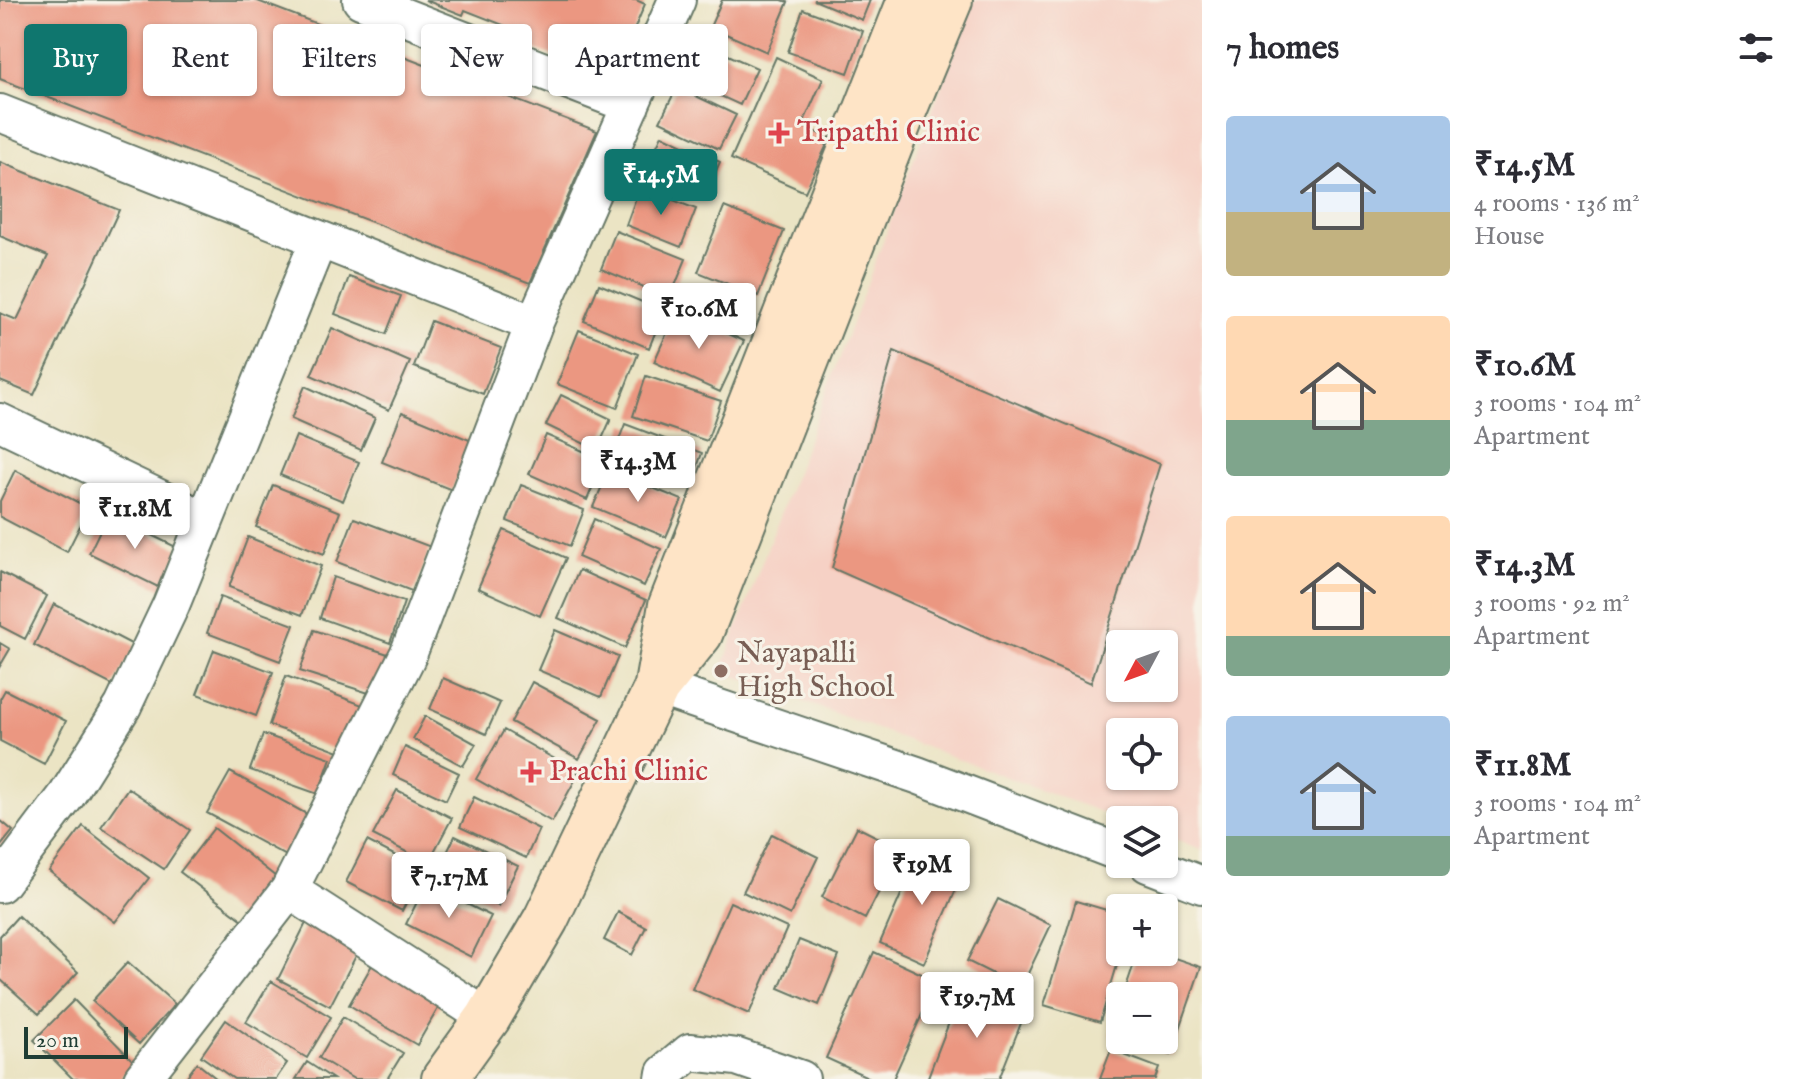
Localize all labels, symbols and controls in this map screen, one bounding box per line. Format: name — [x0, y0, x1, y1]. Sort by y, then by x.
chip: Buy — [24, 24, 127, 96]
chip: Rent — [143, 24, 257, 96]
chip: Filters — [273, 24, 405, 96]
chip: New — [421, 24, 532, 96]
chip: Apartment — [548, 24, 728, 96]
icon: filters — [1734, 26, 1778, 70]
text: 7 homes — [1226, 27, 1339, 70]
place label: Tripathi Clinic — [797, 114, 980, 152]
marker: Tripathi Clinic — [768, 122, 790, 144]
text: ₹14.5M — [1474, 144, 1575, 187]
icon: home — [1290, 148, 1386, 244]
pin: ₹14.5M — [596, 149, 726, 217]
text: ₹14.5M — [622, 158, 700, 191]
text: 4 rooms · 136 m² — [1474, 187, 1640, 220]
text: House — [1474, 220, 1544, 253]
pin: ₹10.6M — [634, 283, 764, 351]
text: ₹10.6M — [660, 292, 738, 325]
text: ₹10.6M — [1474, 344, 1576, 387]
icon: home — [1290, 348, 1386, 444]
text: 3 rooms · 104 m² — [1474, 387, 1641, 420]
text: Apartment — [1474, 420, 1590, 453]
pin: ₹14.3M — [573, 436, 703, 504]
text: ₹14.3M — [599, 445, 677, 478]
pin: ₹11.8M — [70, 483, 200, 551]
text: ₹11.8M — [98, 492, 172, 525]
text: ₹14.3M — [1474, 544, 1576, 587]
icon: home — [1290, 548, 1386, 644]
text: 3 rooms · 92 m² — [1474, 587, 1630, 620]
text: Apartment — [1474, 620, 1590, 653]
north arrow — [1106, 630, 1178, 702]
map controls — [1106, 630, 1178, 1054]
place label: Nayapalli High School — [737, 635, 895, 707]
marker: Nayapalli High School — [712, 662, 730, 680]
button: locate — [1106, 718, 1178, 790]
text: ₹11.8M — [1474, 744, 1571, 787]
icon: home — [1290, 748, 1386, 844]
place label: Prachi Clinic — [549, 753, 708, 791]
marker: Prachi Clinic — [520, 761, 542, 783]
text: 3 rooms · 104 m² — [1474, 787, 1641, 820]
button: layers — [1106, 806, 1178, 878]
text: Apartment — [1474, 820, 1590, 853]
pin: ₹19M — [875, 839, 969, 907]
text: ₹19M — [892, 848, 952, 881]
pin: ₹7.17M — [384, 852, 514, 920]
text: ₹7.17M — [410, 861, 488, 894]
button: + — [1106, 894, 1178, 966]
pin: ₹19.7M — [912, 972, 1042, 1040]
text: ₹19.7M — [939, 981, 1015, 1014]
button: − — [1106, 982, 1178, 1054]
scale bar — [24, 1023, 128, 1059]
text: 20 m — [36, 1027, 79, 1055]

